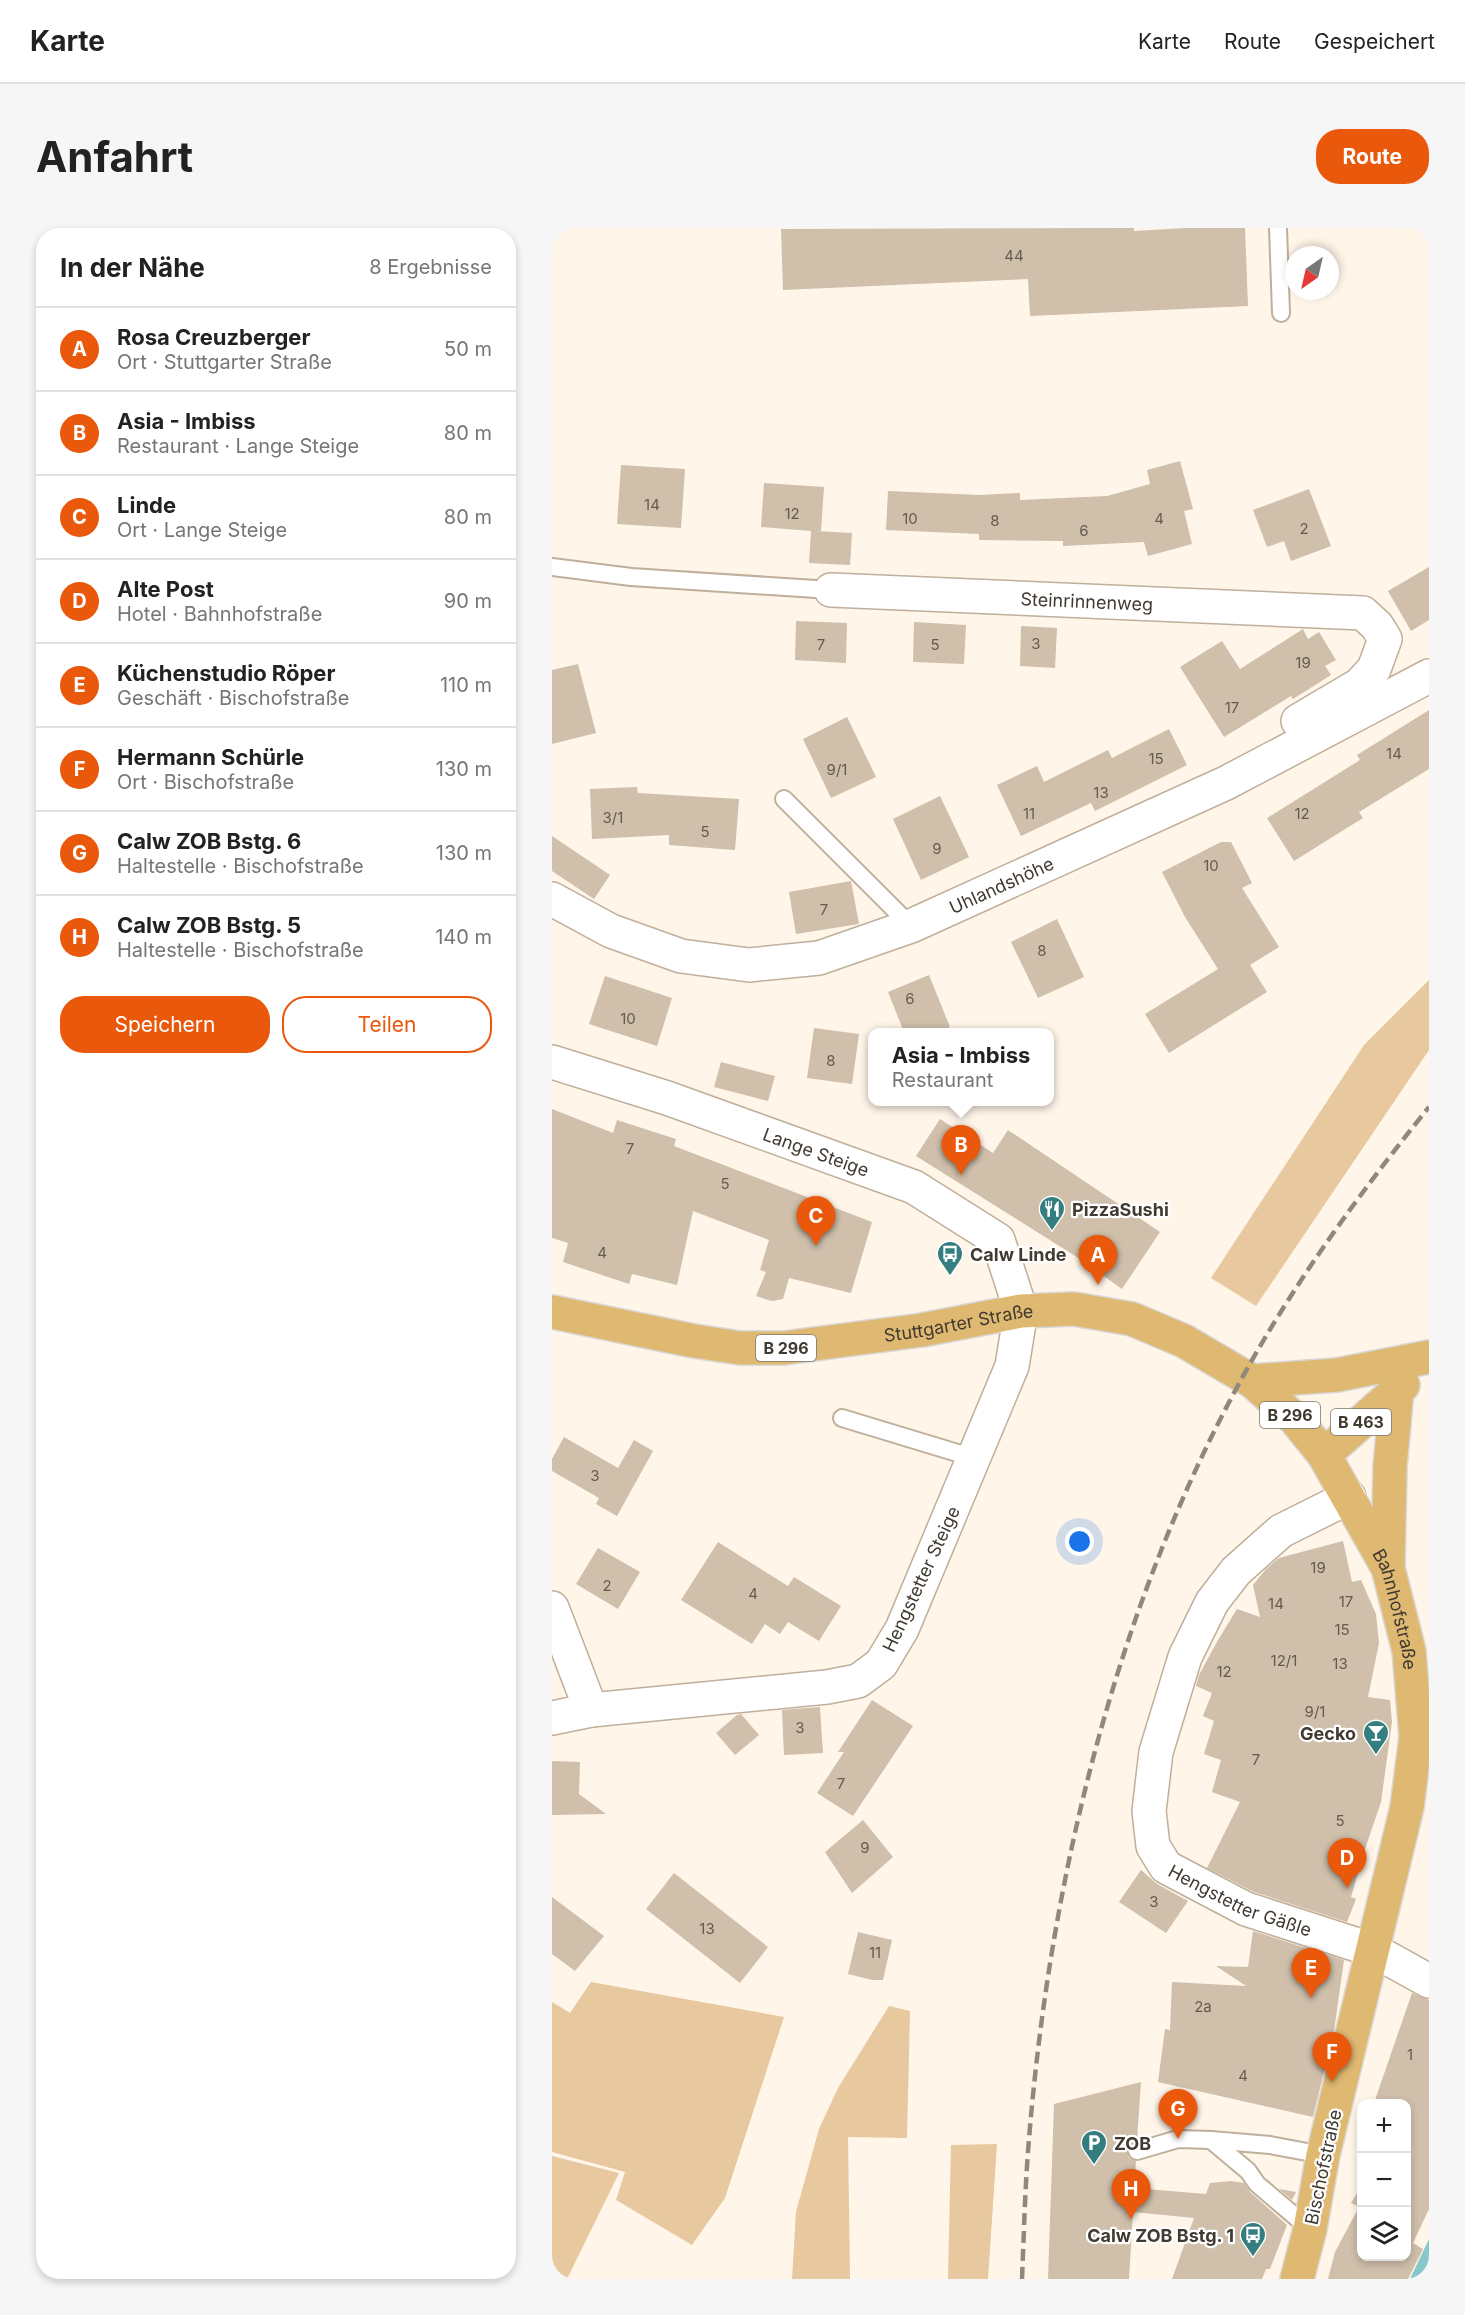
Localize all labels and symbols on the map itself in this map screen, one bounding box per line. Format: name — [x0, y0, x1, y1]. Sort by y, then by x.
house number: 44 — [1004, 246, 1024, 265]
north arrow — [1285, 246, 1339, 300]
house number: 14 — [644, 495, 660, 514]
house number: 12 — [784, 504, 800, 523]
house number: 10 — [902, 509, 918, 528]
house number: 4 — [1154, 509, 1164, 528]
house number: 8 — [990, 511, 1000, 530]
house number: 2 — [1299, 519, 1309, 538]
house number: 6 — [1079, 521, 1089, 540]
street label: Steinrinnenweg — [1020, 588, 1153, 614]
house number: 3 — [1031, 634, 1041, 653]
house number: 7 — [817, 635, 825, 654]
house number: 5 — [930, 635, 940, 654]
house number: 19 — [1295, 653, 1311, 672]
house number: 17 — [1225, 698, 1239, 717]
house number: 14 — [1386, 744, 1402, 763]
house number: 15 — [1148, 749, 1164, 768]
house number: 9/1 — [827, 760, 847, 779]
house number: 13 — [1093, 783, 1109, 802]
house number: 11 — [1023, 804, 1035, 823]
house number: 12 — [1294, 804, 1310, 823]
house number: 3/1 — [603, 808, 623, 827]
house number: 5 — [700, 822, 710, 841]
house number: 9 — [932, 839, 942, 858]
street label: Uhlandshöhe — [946, 852, 1057, 918]
house number: 10 — [1203, 856, 1219, 875]
house number: 7 — [820, 900, 828, 919]
house number: 8 — [1037, 941, 1047, 960]
house number: 6 — [905, 989, 915, 1008]
house number: 10 — [620, 1009, 636, 1028]
house number: 8 — [826, 1051, 836, 1070]
street label: Lange Steige — [760, 1123, 872, 1180]
pin: B — [942, 1126, 980, 1175]
house number: 7 — [626, 1139, 634, 1158]
house number: 5 — [720, 1174, 730, 1193]
restaurant icon: PizzaSushi — [1037, 1194, 1067, 1232]
pin: C — [796, 1196, 836, 1246]
place label: PizzaSushi — [1072, 1199, 1169, 1220]
pin: A — [1078, 1236, 1118, 1285]
bus stop icon: Calw Linde — [935, 1239, 965, 1277]
house number: 4 — [597, 1243, 607, 1262]
place label: Calw Linde — [970, 1244, 1067, 1265]
street label: Stuttgarter Straße — [883, 1300, 1034, 1345]
road number: B 296 — [756, 1335, 816, 1361]
road number: B 296 — [1260, 1402, 1320, 1428]
road number: B 463 — [1331, 1409, 1391, 1435]
house number: 3 — [590, 1466, 600, 1485]
street label: Hengstetter Steige — [878, 1503, 964, 1655]
your location — [1065, 1527, 1094, 1556]
street label: Bahnhofstraße — [1369, 1545, 1421, 1670]
house number: 19 — [1310, 1558, 1326, 1577]
house number: 2 — [602, 1576, 612, 1595]
house number: 4 — [748, 1584, 758, 1603]
house number: 17 — [1339, 1592, 1353, 1611]
house number: 14 — [1268, 1594, 1284, 1613]
house number: 15 — [1334, 1620, 1350, 1639]
house number: 12/1 — [1271, 1651, 1297, 1670]
house number: 13 — [1332, 1654, 1348, 1673]
house number: 12 — [1216, 1662, 1232, 1681]
house number: 9/1 — [1305, 1702, 1325, 1721]
house number: 3 — [795, 1718, 805, 1737]
bar icon: Gecko — [1361, 1718, 1391, 1756]
place label: Gecko — [1300, 1723, 1356, 1744]
house number: 7 — [1252, 1750, 1260, 1769]
house number: 7 — [837, 1774, 845, 1793]
house number: 5 — [1335, 1811, 1345, 1830]
house number: 9 — [860, 1838, 870, 1857]
pin: D — [1328, 1838, 1366, 1888]
street label: Hengstetter Gäßle — [1165, 1860, 1314, 1940]
house number: 3 — [1149, 1892, 1159, 1911]
house number: 13 — [699, 1919, 715, 1938]
house number: 11 — [869, 1943, 881, 1962]
pin: E — [1292, 1948, 1330, 1998]
house number: 2a — [1194, 1997, 1212, 2016]
pin: F — [1312, 2032, 1352, 2082]
house number: 1 — [1407, 2045, 1413, 2064]
house number: 4 — [1238, 2066, 1248, 2085]
pin: G — [1158, 2090, 1198, 2139]
street label: Bischofstraße — [1301, 2107, 1345, 2227]
parking icon: ZOB — [1079, 2128, 1109, 2166]
place label: ZOB — [1114, 2133, 1151, 2154]
pin: H — [1112, 2170, 1150, 2219]
bus stop icon: Calw ZOB Bstg. 1 — [1238, 2220, 1268, 2258]
place label: Calw ZOB Bstg. 1 — [1087, 2225, 1234, 2246]

